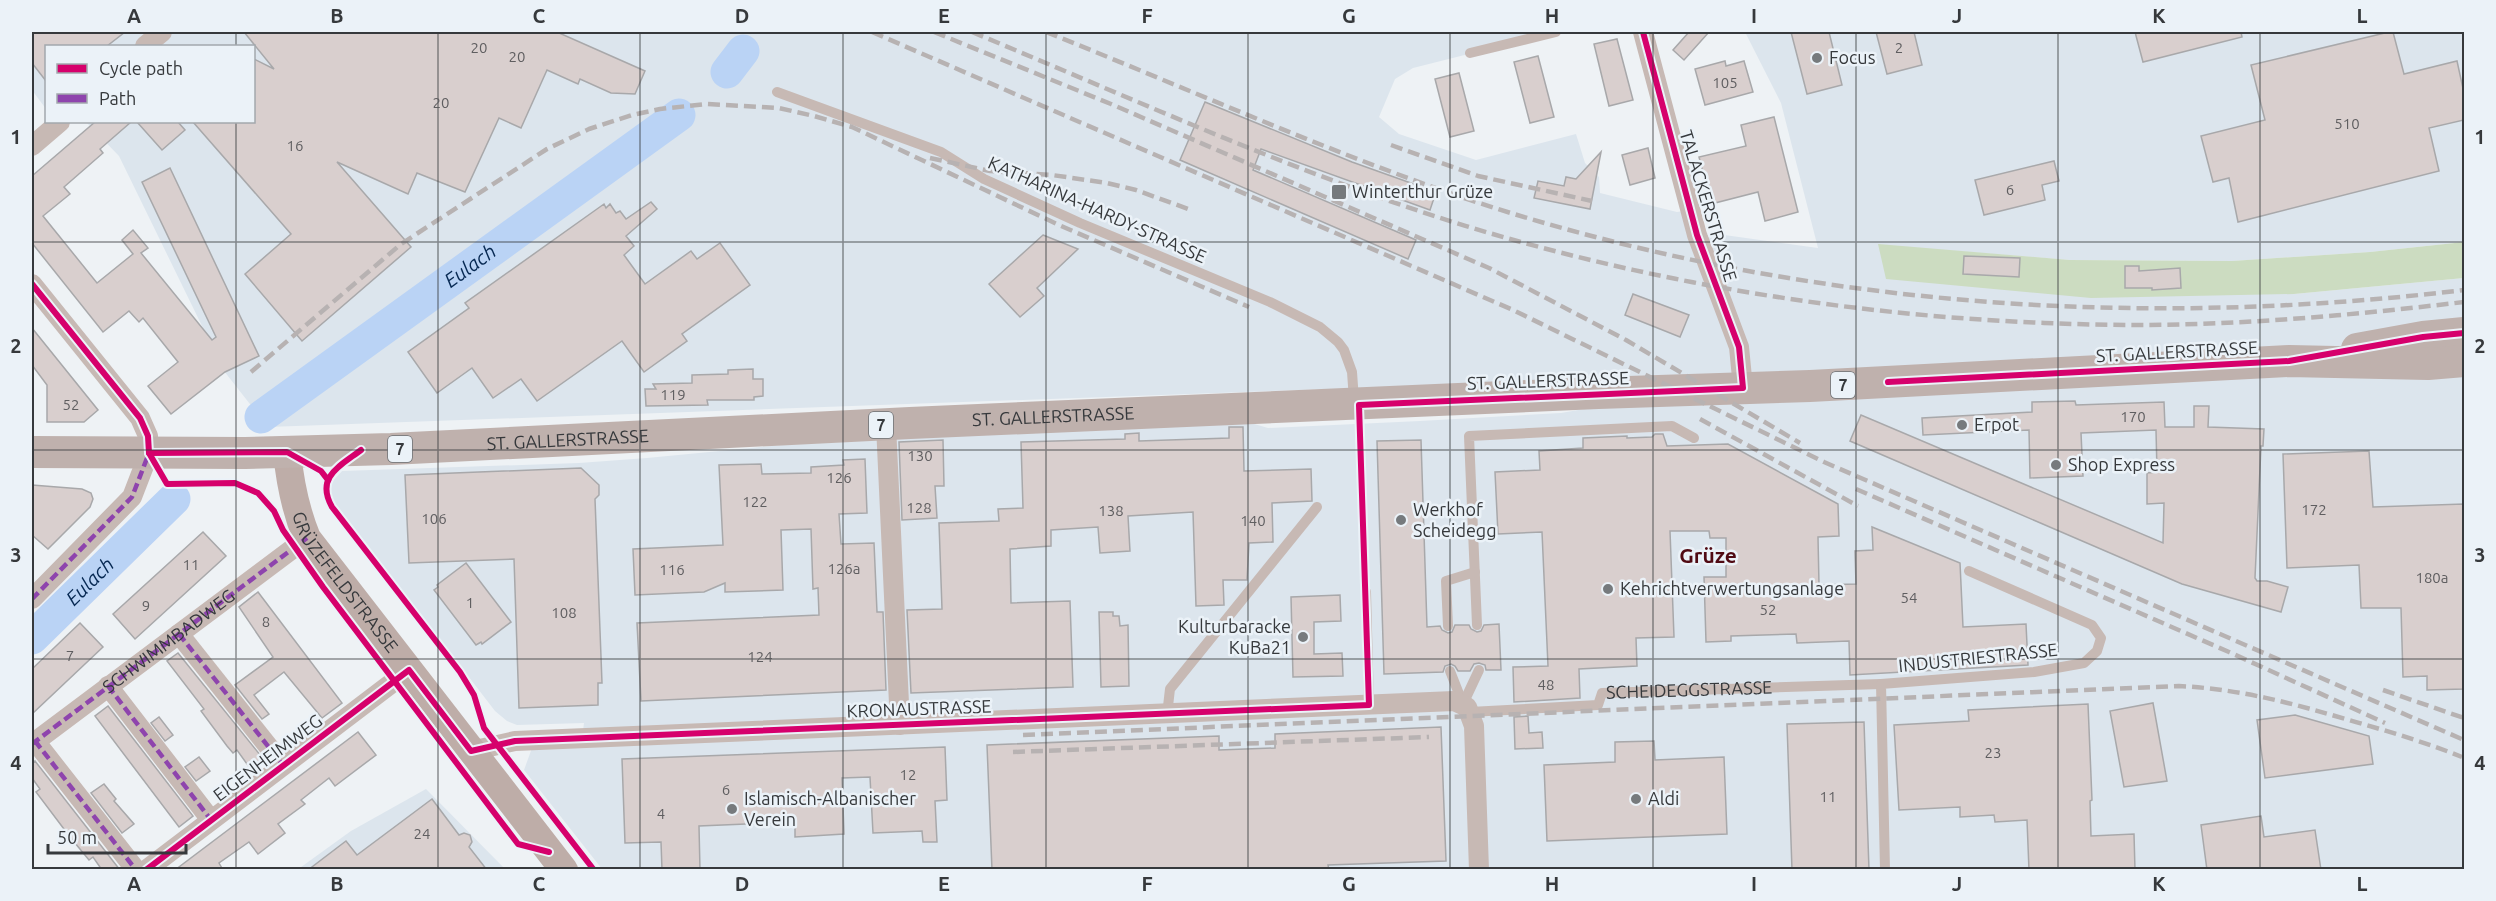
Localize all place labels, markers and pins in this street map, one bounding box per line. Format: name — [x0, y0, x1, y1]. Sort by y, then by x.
place label: Focus — [1829, 47, 1876, 67]
marker: Focus — [1810, 51, 1824, 65]
place label: Winterthur Grüze — [1352, 181, 1493, 201]
marker: Winterthur Grüze — [1330, 183, 1348, 201]
place label: Erpot — [1974, 414, 2019, 434]
marker: Erpot — [1955, 418, 1969, 432]
place label: Shop Express — [2068, 454, 2175, 474]
marker: Shop Express — [2049, 458, 2063, 472]
place label: Werkhof Scheidegg — [1413, 499, 1497, 540]
marker: Werkhof Scheidegg — [1394, 513, 1408, 527]
place label: Kehrichtverwertungsanlage — [1620, 578, 1844, 598]
marker: Kehrichtverwertungsanlage — [1601, 582, 1615, 596]
place label: Kulturbaracke KuBa21 — [1178, 616, 1291, 657]
marker: Kulturbaracke KuBa21 — [1296, 630, 1310, 644]
place label: Islamisch-Albanischer Verein — [744, 788, 916, 829]
place label: Aldi — [1648, 788, 1679, 808]
marker: Aldi — [1629, 792, 1643, 806]
marker: Islamisch-Albanischer Verein — [725, 802, 739, 816]

